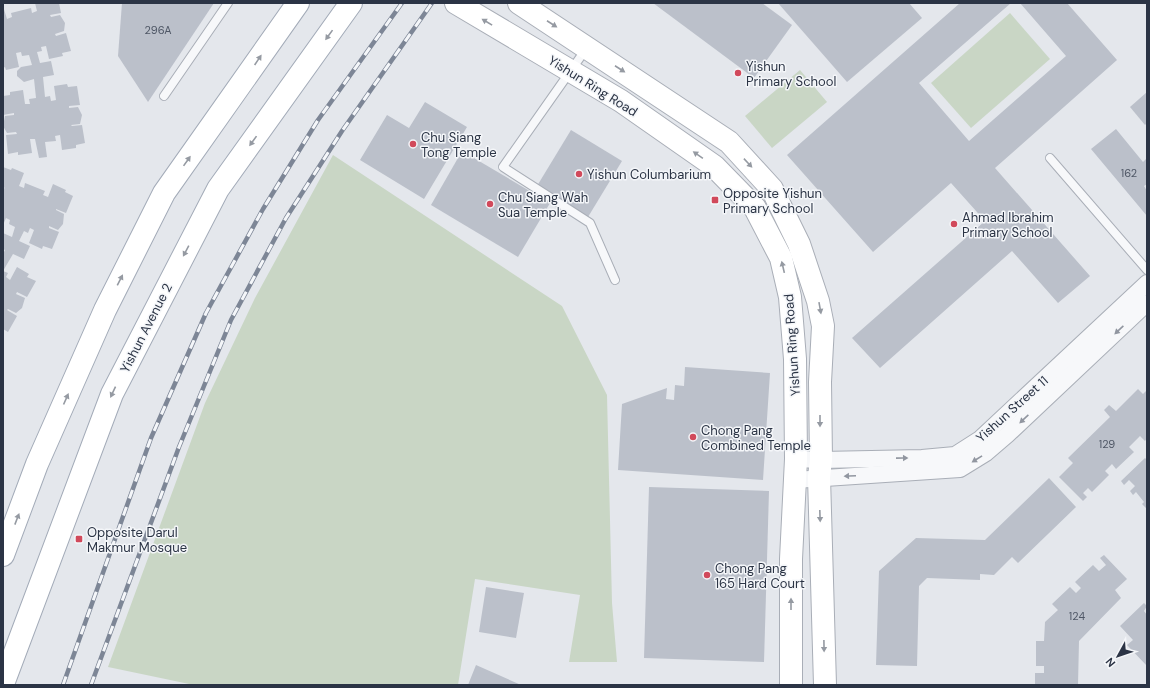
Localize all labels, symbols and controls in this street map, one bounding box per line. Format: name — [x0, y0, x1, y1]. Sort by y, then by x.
one-way arrow — [481, 18, 493, 25]
one-way arrow — [546, 21, 558, 28]
house number: 296A — [145, 23, 171, 37]
one-way arrow — [325, 29, 333, 40]
street label: Yishun Ring Road — [545, 52, 641, 120]
one-way arrow — [254, 55, 262, 65]
place label: Yishun Primary School — [746, 58, 836, 90]
one-way arrow — [615, 65, 625, 73]
marker: Yishun Primary School — [733, 68, 743, 78]
place label: Chu Siang Tong Temple — [421, 129, 497, 161]
one-way arrow — [249, 135, 257, 146]
marker: Chu Siang Tong Temple — [408, 139, 418, 149]
one-way arrow — [693, 151, 703, 159]
one-way arrow — [183, 156, 191, 166]
one-way arrow — [743, 158, 753, 168]
place label: Yishun Columbarium — [587, 166, 711, 183]
house number: 162 — [1121, 166, 1137, 180]
marker: Yishun Columbarium — [574, 169, 584, 179]
place label: Opposite Yishun Primary School — [723, 185, 822, 217]
place label: Chu Siang Wah Sua Temple — [498, 189, 588, 221]
marker: Opposite Yishun Primary School — [710, 195, 720, 205]
marker: Chu Siang Wah Sua Temple — [485, 199, 495, 209]
place label: Ahmad Ibrahim Primary School — [962, 209, 1054, 241]
marker: Ahmad Ibrahim Primary School — [949, 219, 959, 229]
one-way arrow — [182, 246, 189, 257]
one-way arrow — [780, 261, 786, 273]
one-way arrow — [117, 275, 123, 286]
street label: Yishun Avenue 2 — [116, 280, 176, 376]
street label: Yishun Ring Road — [780, 293, 804, 397]
one-way arrow — [817, 302, 823, 314]
one-way arrow — [1114, 325, 1123, 334]
street label: Yishun Street 11 — [972, 372, 1052, 446]
one-way arrow — [110, 386, 116, 397]
one-way arrow — [63, 393, 69, 404]
one-way arrow — [1019, 414, 1029, 424]
one-way arrow — [817, 415, 823, 428]
place label: Chong Pang Combined Temple — [701, 422, 811, 454]
marker: Chong Pang Combined Temple — [688, 432, 698, 442]
house number: 129 — [1099, 437, 1115, 451]
one-way arrow — [896, 455, 909, 461]
one-way arrow — [972, 455, 982, 463]
one-way arrow — [843, 473, 856, 479]
one-way arrow — [817, 510, 823, 523]
one-way arrow — [14, 512, 20, 524]
place label: Opposite Darul Makmur Mosque — [87, 524, 187, 556]
marker: Opposite Darul Makmur Mosque — [74, 534, 84, 544]
place label: Chong Pang 165 Hard Court — [715, 560, 805, 592]
marker: Chong Pang 165 Hard Court — [702, 570, 712, 580]
one-way arrow — [788, 597, 794, 610]
house number: 124 — [1069, 609, 1085, 623]
north arrow — [1098, 636, 1138, 676]
one-way arrow — [821, 640, 827, 653]
text: N — [1102, 655, 1118, 670]

